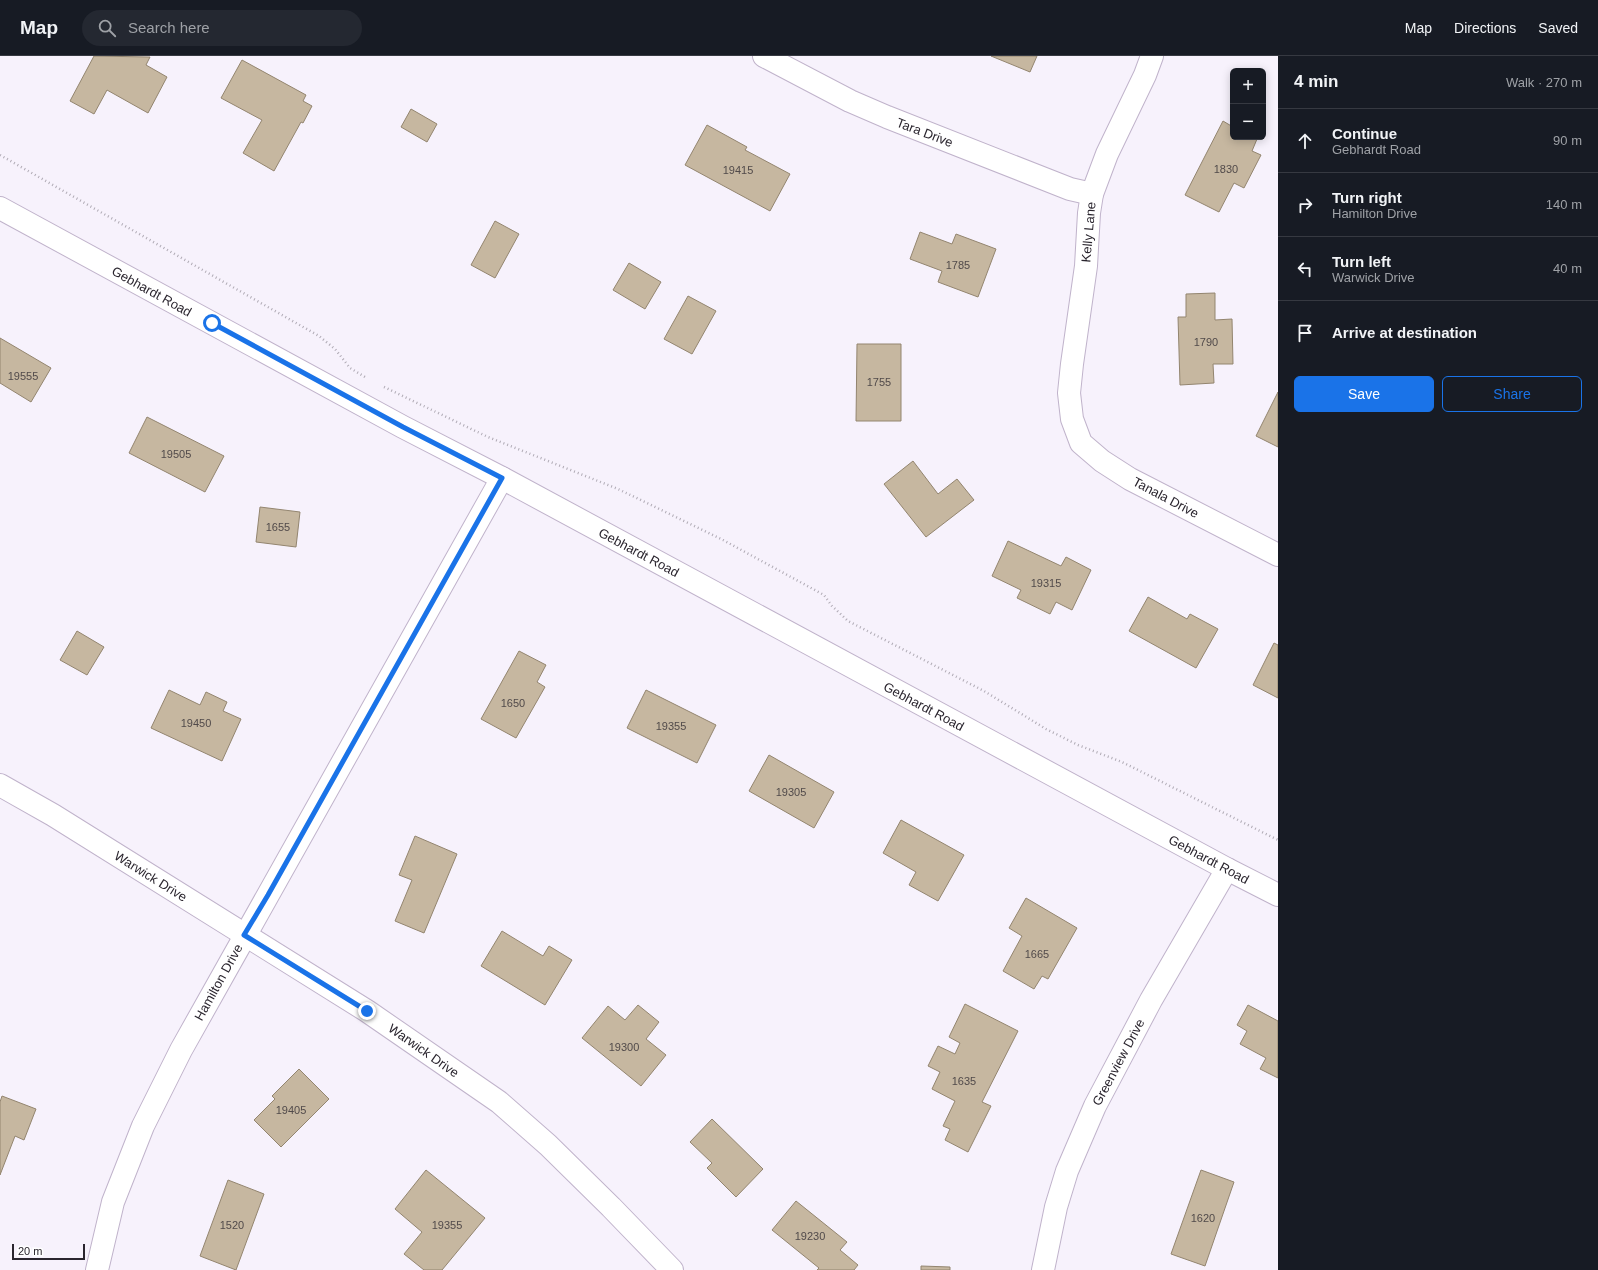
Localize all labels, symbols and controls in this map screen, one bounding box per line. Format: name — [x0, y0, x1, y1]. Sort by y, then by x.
search box — [82, 10, 362, 46]
text: Map — [20, 17, 58, 38]
icon: search — [96, 17, 118, 39]
text: Search here — [128, 19, 210, 36]
text: Map — [1405, 20, 1432, 36]
text: Directions — [1454, 20, 1516, 36]
text: Saved — [1538, 20, 1578, 36]
map controls — [1230, 68, 1266, 140]
button: + — [1230, 68, 1266, 104]
text: 4 min — [1294, 72, 1338, 91]
text: Walk · 270 m — [1506, 75, 1582, 90]
button: − — [1230, 104, 1266, 140]
street label: Tara Drive — [894, 115, 955, 150]
text: Continue — [1332, 125, 1397, 142]
icon: ahead — [1294, 130, 1316, 152]
text: 90 m — [1553, 133, 1582, 148]
text: Gebhardt Road — [1332, 142, 1421, 157]
house number: 1830 — [1214, 163, 1238, 175]
house number: 19415 — [723, 164, 753, 176]
text: Turn right — [1332, 189, 1402, 206]
icon: right — [1294, 194, 1316, 216]
text: 140 m — [1546, 197, 1582, 212]
street label: Kelly Lane — [1078, 201, 1099, 263]
text: Hamilton Drive — [1332, 206, 1417, 221]
text: Turn left — [1332, 253, 1391, 270]
icon: left — [1294, 258, 1316, 280]
house number: 1785 — [946, 259, 970, 271]
text: 40 m — [1553, 261, 1582, 276]
street label: Gebhardt Road — [109, 263, 194, 320]
text: Warwick Drive — [1332, 270, 1415, 285]
route start — [203, 314, 221, 332]
icon: arrive — [1294, 322, 1316, 344]
text: Arrive at destination — [1332, 324, 1477, 341]
house number: 1790 — [1194, 336, 1218, 348]
house number: 19555 — [8, 370, 38, 382]
house number: 1755 — [867, 376, 891, 388]
button: Save — [1294, 376, 1434, 412]
button: Share — [1442, 376, 1582, 412]
house number: 19505 — [161, 448, 191, 460]
street label: Tanala Drive — [1130, 474, 1201, 521]
house number: 1655 — [266, 521, 290, 533]
street label: Gebhardt Road — [596, 525, 682, 580]
house number: 19315 — [1031, 577, 1061, 589]
street label: Gebhardt Road — [881, 679, 967, 734]
house number: 1650 — [501, 697, 525, 709]
house number: 19450 — [181, 717, 211, 729]
house number: 19355 — [656, 720, 686, 732]
house number: 19305 — [776, 786, 806, 798]
street label: Gebhardt Road — [1166, 832, 1252, 887]
street label: Warwick Drive — [112, 848, 190, 905]
street label: Hamilton Drive — [191, 941, 246, 1023]
house number: 1665 — [1025, 948, 1049, 960]
route end — [358, 1002, 376, 1020]
street label: Greenview Drive — [1089, 1016, 1148, 1108]
street label: Warwick Drive — [386, 1021, 462, 1080]
house number: 19300 — [609, 1041, 639, 1053]
house number: 1635 — [952, 1075, 976, 1087]
house number: 19405 — [276, 1104, 306, 1116]
house number: 1620 — [1191, 1212, 1215, 1224]
house number: 1520 — [220, 1219, 244, 1231]
house number: 19355 — [432, 1219, 462, 1231]
house number: 19230 — [795, 1230, 825, 1242]
scale bar — [12, 1242, 85, 1261]
text: 20 m — [18, 1245, 42, 1257]

